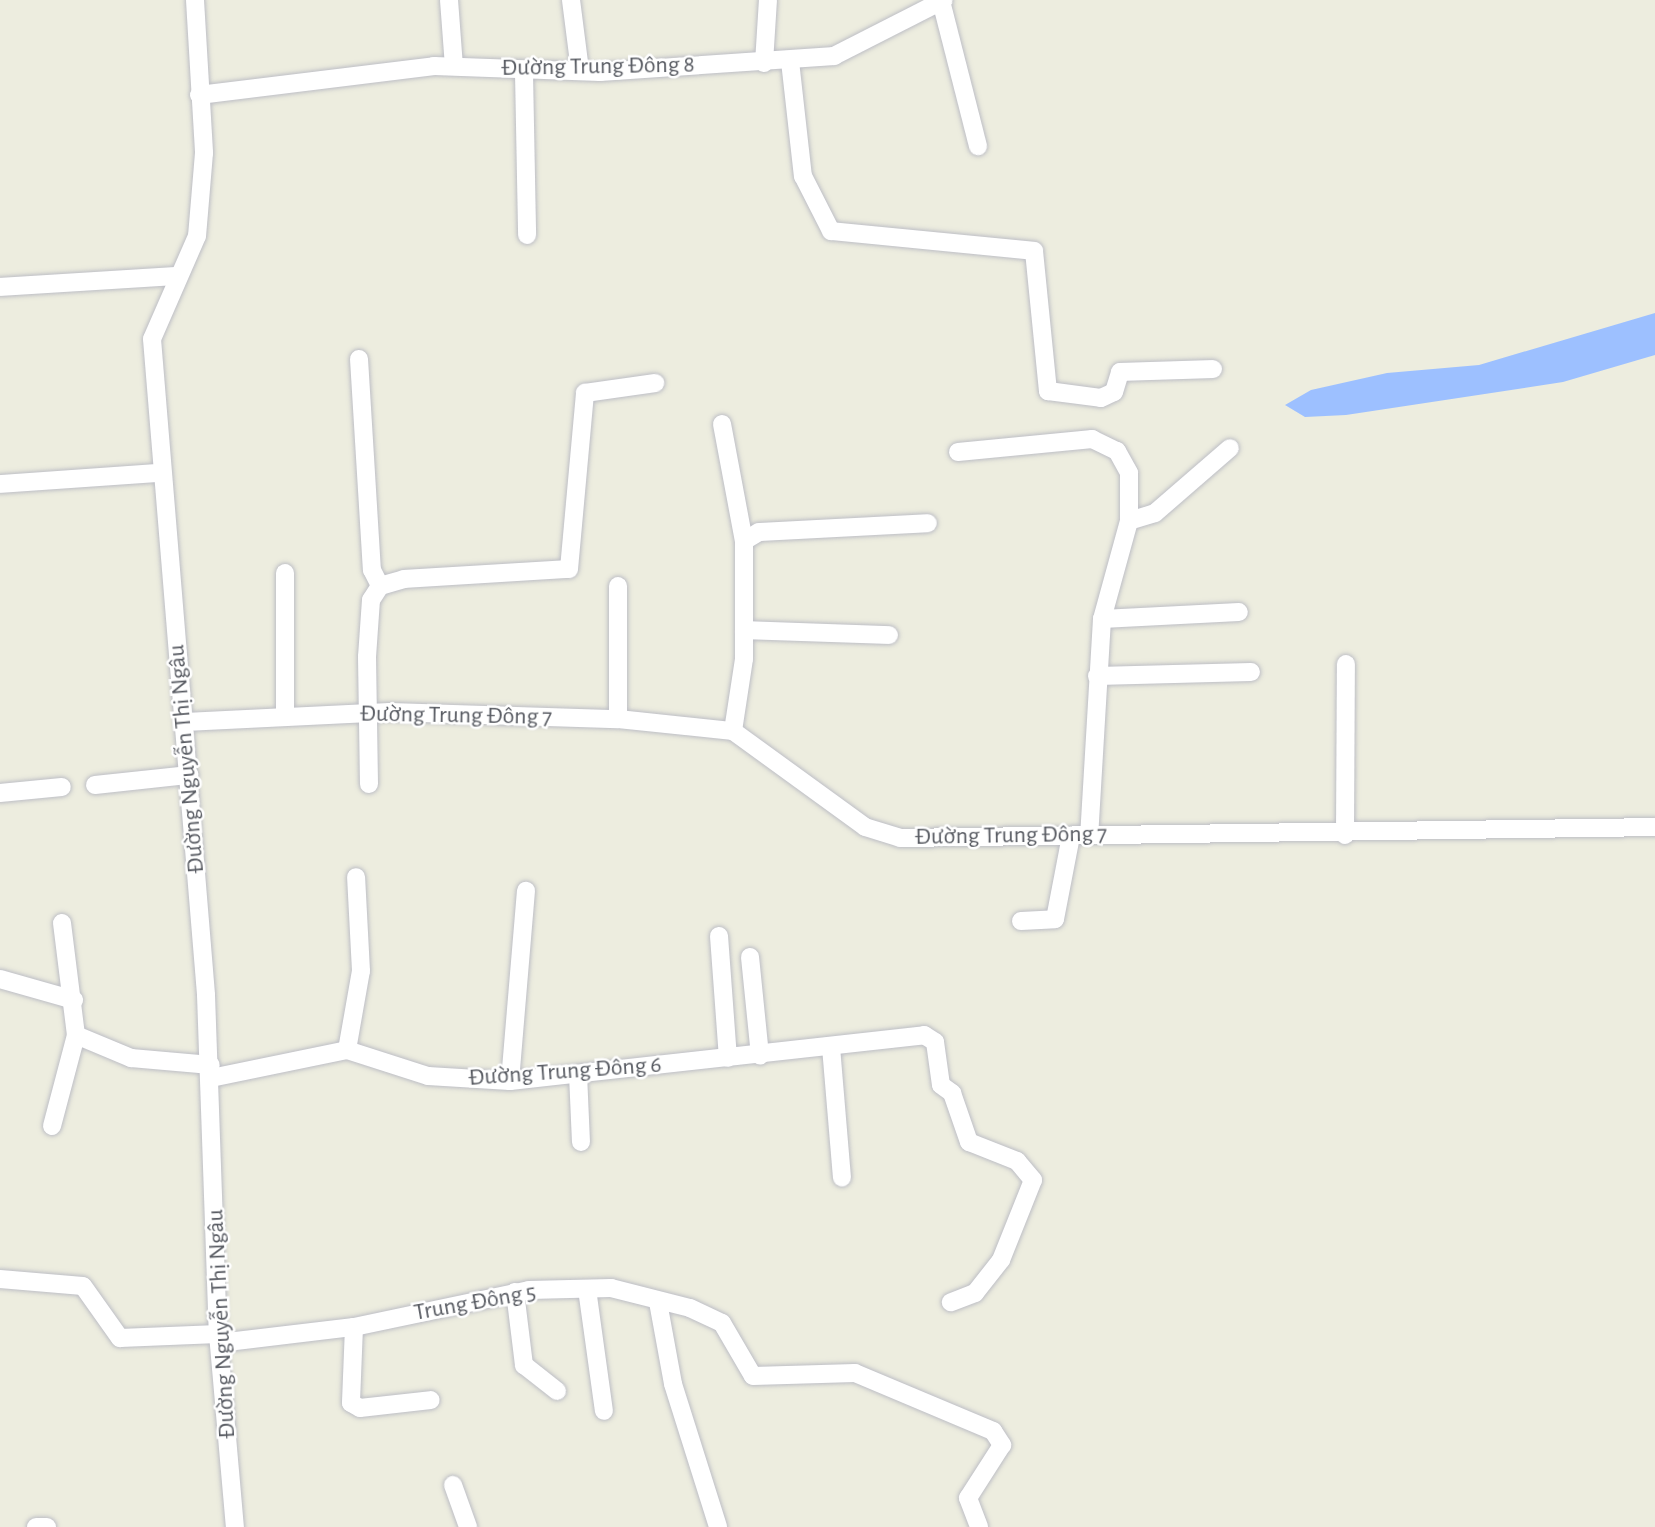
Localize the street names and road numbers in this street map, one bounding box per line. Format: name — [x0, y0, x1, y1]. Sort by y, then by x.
street label: Đường Trung Đông 8 — [501, 51, 695, 83]
street label: Đường Nguyễn Thị Ngâu — [163, 643, 211, 875]
street label: Đường Trung Đông 7 — [360, 700, 552, 732]
street label: Đường Trung Đông 7 — [915, 820, 1107, 852]
street label: Đường Trung Đông 6 — [467, 1051, 663, 1093]
street label: Đường Nguyễn Thị Ngâu — [202, 1209, 242, 1439]
street label: Trung Đông 5 — [412, 1278, 538, 1328]

